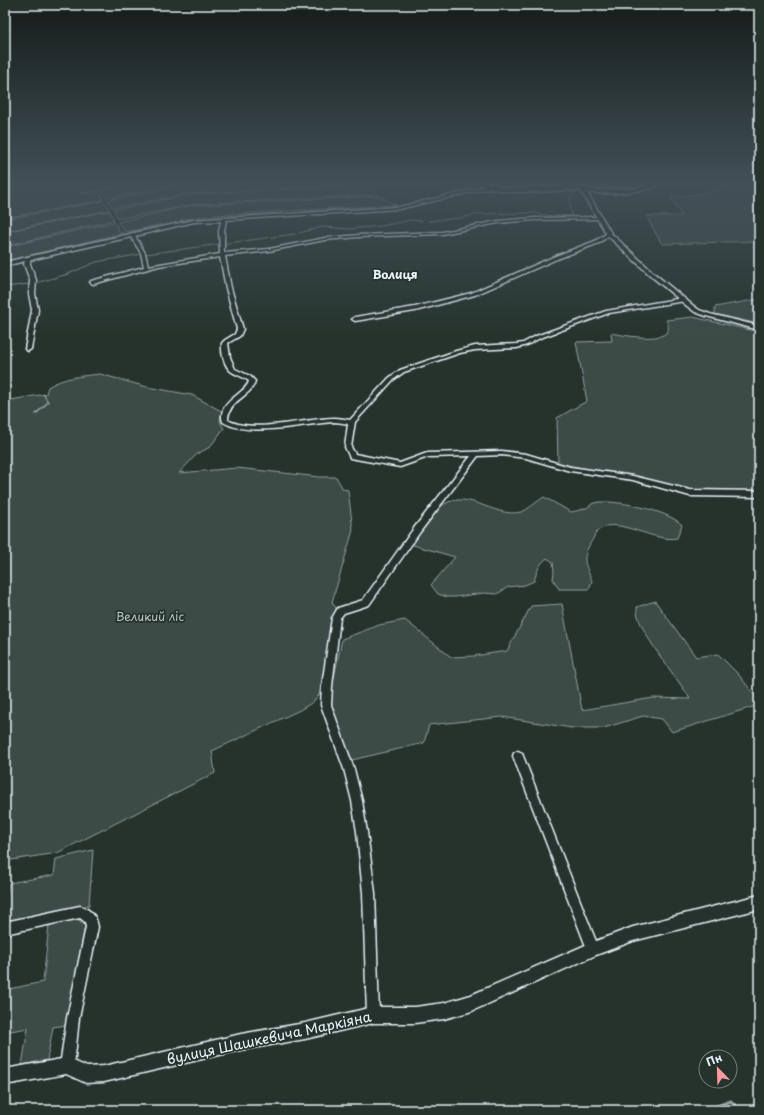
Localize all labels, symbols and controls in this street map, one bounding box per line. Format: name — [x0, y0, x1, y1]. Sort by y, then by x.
district label: Волиця — [372, 265, 418, 283]
park label: Великий ліс — [116, 607, 184, 625]
street label: вулиця Шашкевича Маркіяна — [165, 1005, 373, 1069]
text: Пн — [703, 1048, 725, 1070]
north arrow — [698, 1049, 738, 1089]

